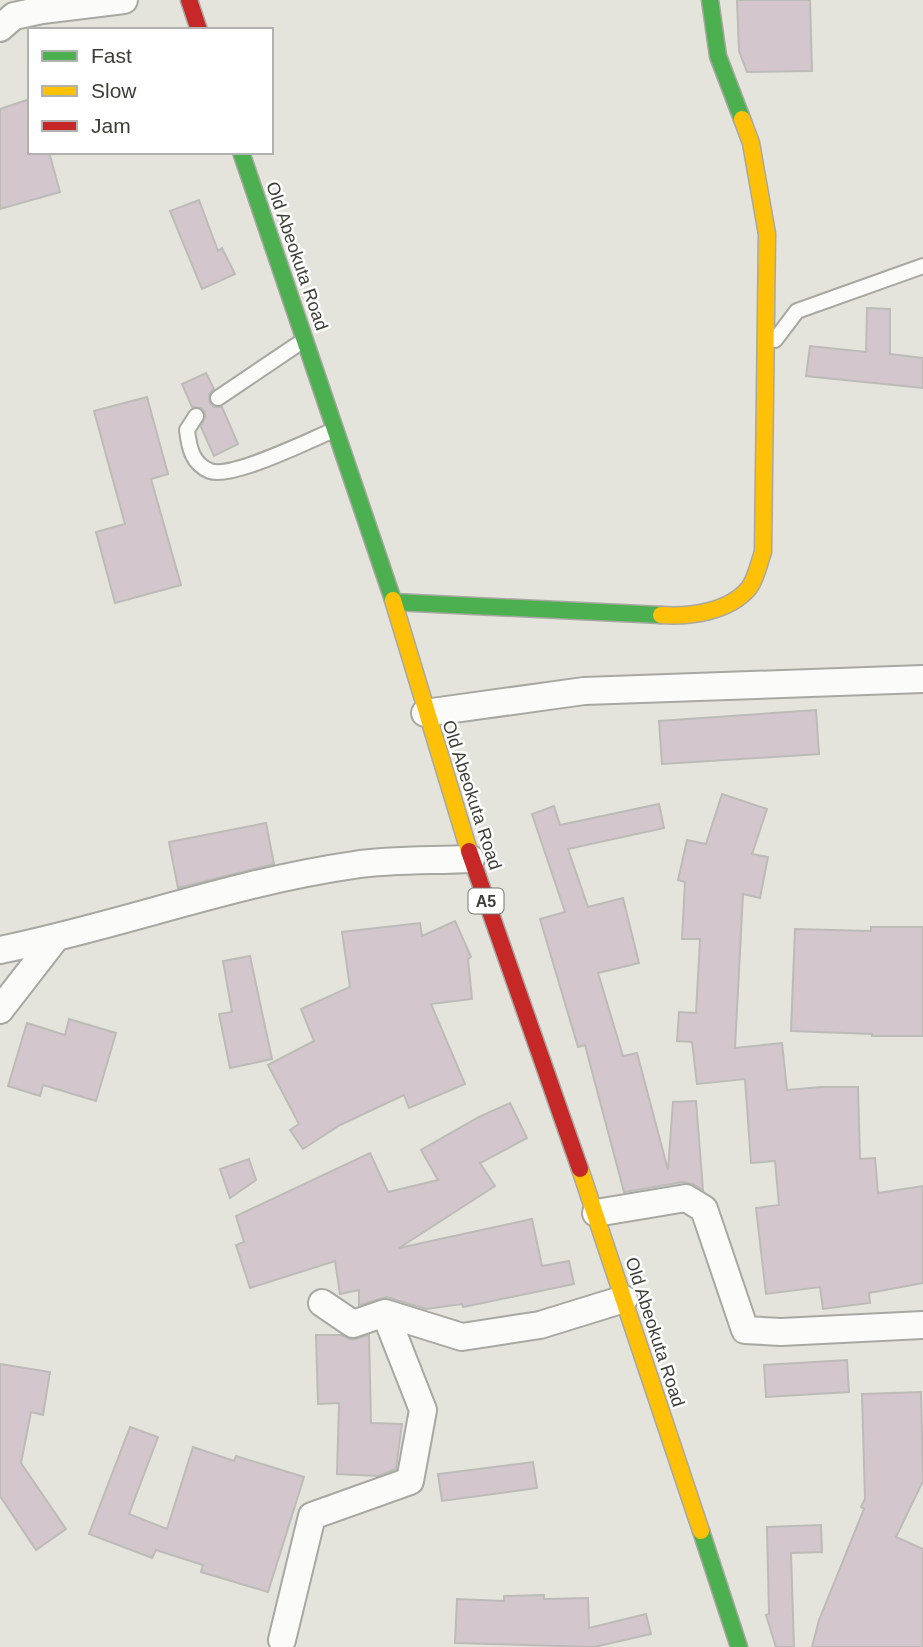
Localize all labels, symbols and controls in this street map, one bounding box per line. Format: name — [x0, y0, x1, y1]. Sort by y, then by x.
legend — [28, 28, 273, 154]
text: Fast — [91, 44, 132, 67]
text: Slow — [91, 79, 137, 102]
text: Jam — [91, 114, 131, 137]
street label: Old Abeokuta Road — [262, 179, 332, 333]
street label: Old Abeokuta Road — [438, 718, 506, 872]
road number: A5 — [468, 888, 504, 914]
street label: Old Abeokuta Road — [621, 1255, 689, 1409]

